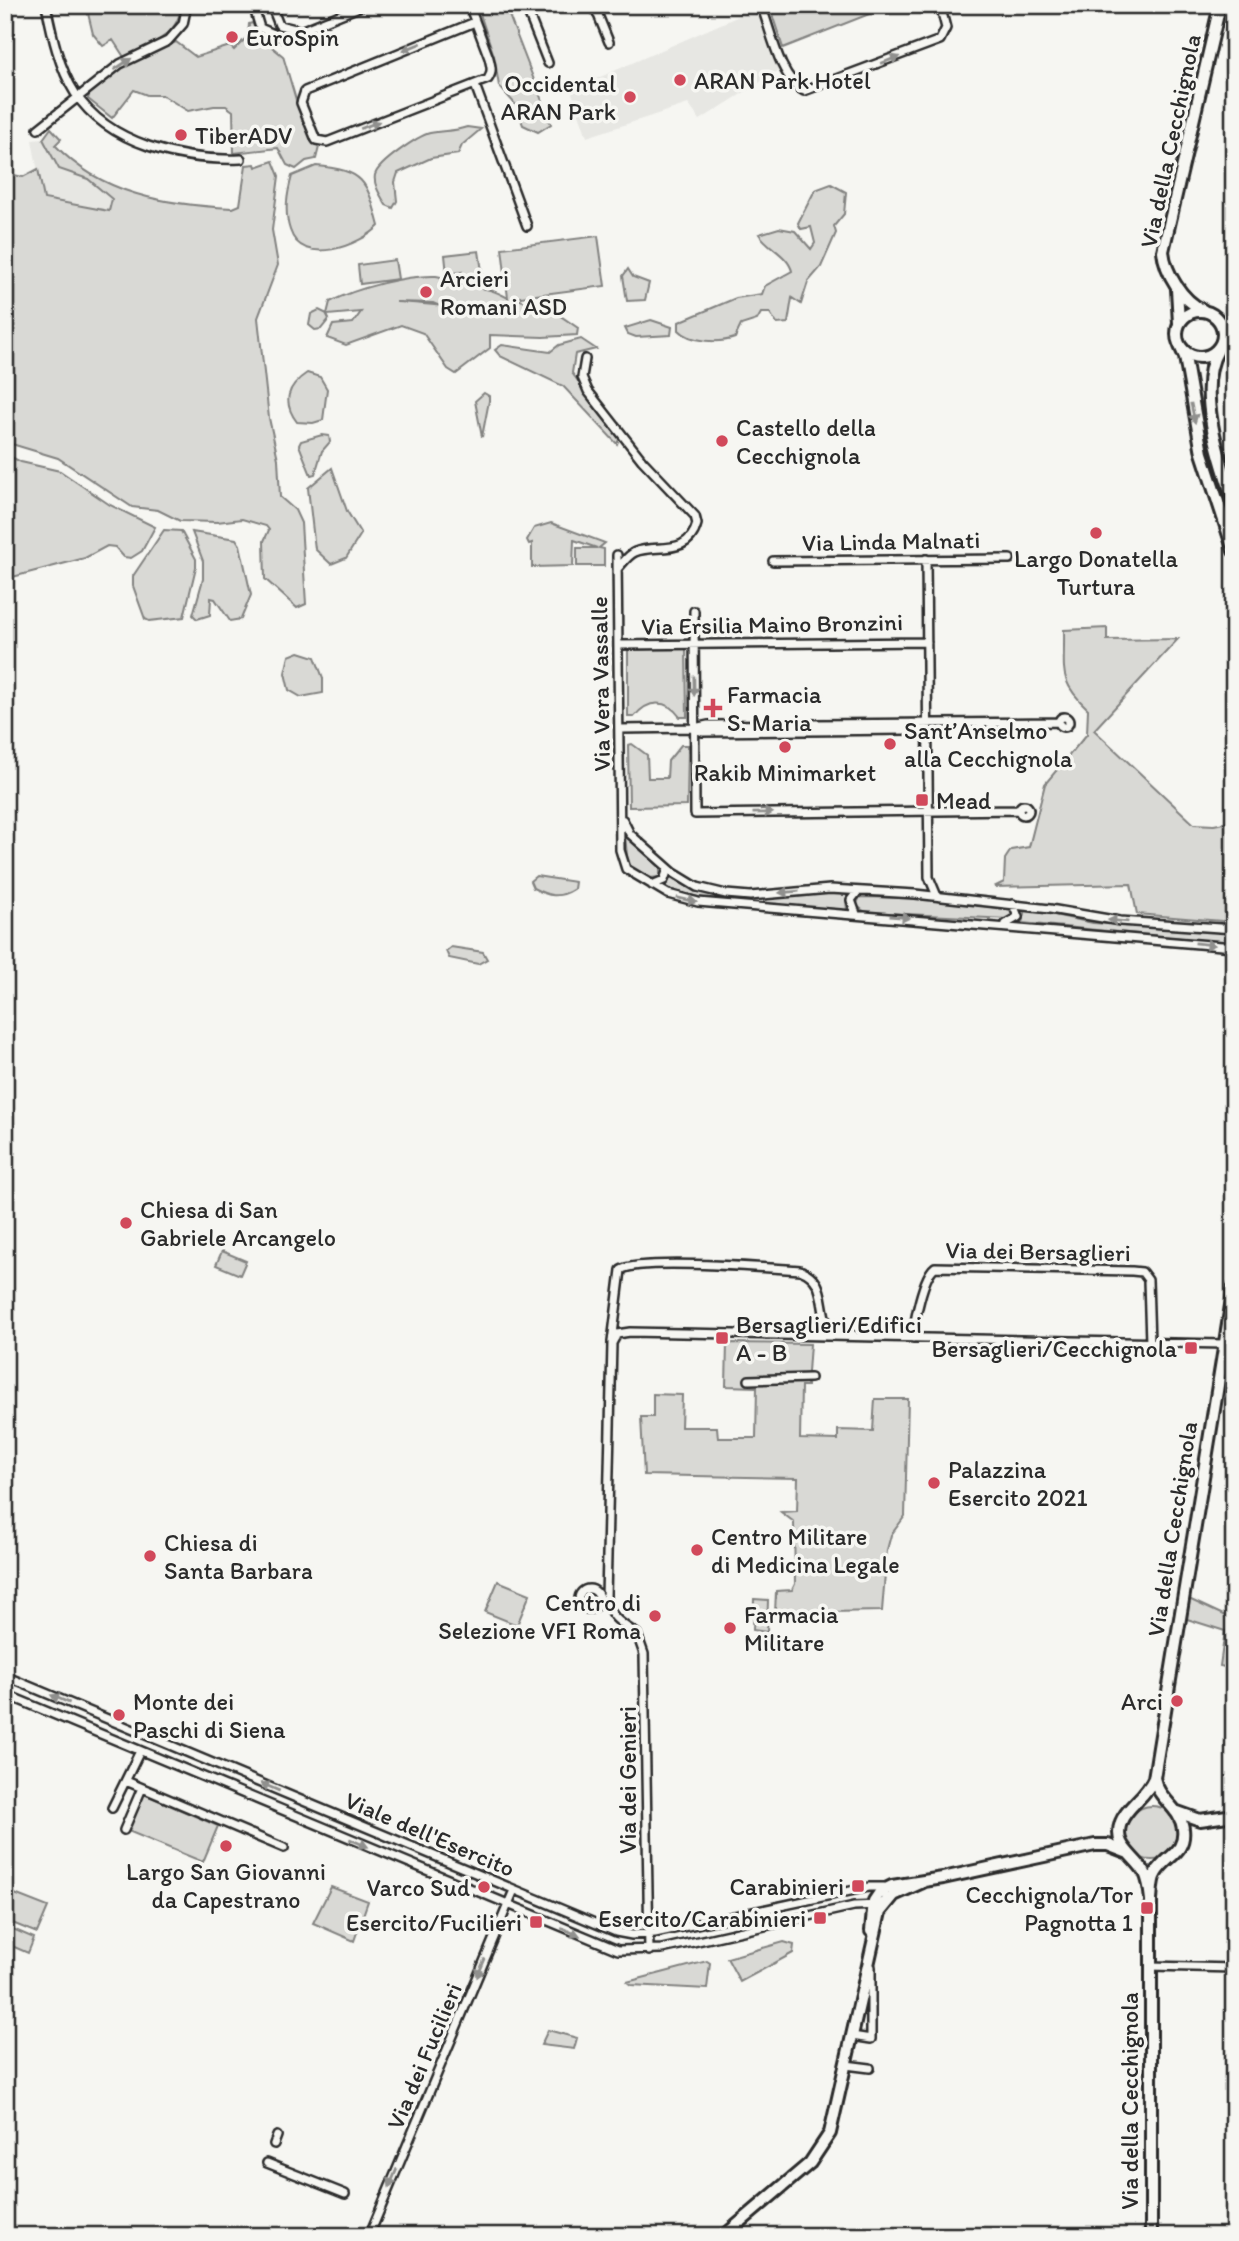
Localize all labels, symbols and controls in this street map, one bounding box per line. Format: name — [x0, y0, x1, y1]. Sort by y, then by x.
place label: EuroSpin — [246, 23, 340, 52]
marker: EuroSpin — [224, 29, 240, 45]
street label: Via della Cecchignola — [1133, 31, 1207, 250]
one-way arrow — [401, 42, 422, 53]
one-way arrow — [880, 54, 901, 65]
one-way arrow — [113, 58, 132, 71]
place label: ARAN Park Hotel — [694, 66, 871, 95]
place label: Occidental ARAN Park — [501, 69, 616, 126]
marker: ARAN Park Hotel — [672, 72, 688, 88]
marker: Occidental ARAN Park — [622, 89, 638, 105]
one-way arrow — [360, 119, 381, 130]
place label: TiberADV — [195, 121, 292, 150]
marker: TiberADV — [173, 127, 189, 143]
place label: Arcieri Romani ASD — [440, 264, 567, 321]
marker: Arcieri Romani ASD — [418, 284, 434, 300]
one-way arrow — [1188, 402, 1199, 424]
place label: Castello della Cecchignola — [736, 413, 876, 470]
marker: Castello della Cecchignola — [714, 433, 730, 449]
street label: Via Linda Malnati — [802, 525, 980, 557]
marker: Largo Donatella Turtura — [1088, 525, 1104, 541]
place label: Largo Donatella Turtura — [1014, 544, 1178, 601]
street label: Via Vera Vassalle — [584, 596, 616, 772]
street label: Via Ersilia Maino Bronzini — [641, 607, 903, 641]
one-way arrow — [688, 675, 700, 697]
place label: Farmacia S. Maria — [727, 680, 822, 737]
marker: Farmacia S. Maria — [705, 700, 721, 716]
place label: Sant’Anselmo alla Cecchignola — [904, 716, 1073, 773]
marker: Sant’Anselmo alla Cecchignola — [882, 736, 898, 752]
marker: Rakib Minimarket — [777, 739, 793, 755]
place label: Rakib Minimarket — [694, 758, 876, 787]
place label: Mead — [936, 786, 991, 815]
marker: Mead — [914, 792, 930, 808]
one-way arrow — [752, 807, 774, 819]
one-way arrow — [778, 887, 800, 898]
one-way arrow — [676, 894, 698, 905]
one-way arrow — [889, 912, 911, 923]
one-way arrow — [1107, 915, 1129, 926]
one-way arrow — [1195, 939, 1217, 950]
place label: Chiesa di San Gabriele Arcangelo — [140, 1195, 336, 1252]
marker: Chiesa di San Gabriele Arcangelo — [118, 1215, 134, 1231]
street label: Via dei Bersaglieri — [945, 1235, 1131, 1267]
place label: Bersaglieri/Edifici A - B — [736, 1310, 922, 1367]
marker: Bersaglieri/Edifici A - B — [714, 1330, 730, 1346]
place label: Bersaglieri/Cecchignola — [932, 1334, 1177, 1363]
marker: Bersaglieri/Cecchignola — [1183, 1340, 1199, 1356]
street label: Via della Cecchignola — [1141, 1419, 1203, 1639]
place label: Palazzina Esercito 2021 — [948, 1455, 1088, 1512]
marker: Palazzina Esercito 2021 — [926, 1475, 942, 1491]
place label: Centro Militare di Medicina Legale — [711, 1522, 900, 1579]
place label: Chiesa di Santa Barbara — [164, 1528, 313, 1585]
marker: Centro Militare di Medicina Legale — [689, 1542, 705, 1558]
marker: Chiesa di Santa Barbara — [142, 1548, 158, 1564]
place label: Centro di Selezione VFI Roma — [438, 1588, 641, 1645]
place label: Farmacia Militare — [744, 1600, 839, 1657]
marker: Centro di Selezione VFI Roma — [647, 1608, 663, 1624]
marker: Farmacia Militare — [722, 1620, 738, 1636]
place label: Monte dei Paschi di Siena — [133, 1687, 286, 1744]
place label: Arci — [1121, 1687, 1163, 1716]
one-way arrow — [50, 1693, 70, 1705]
marker: Arci — [1169, 1693, 1185, 1709]
street label: Via dei Genieri — [613, 1706, 642, 1854]
marker: Monte dei Paschi di Siena — [111, 1707, 127, 1723]
one-way arrow — [259, 1781, 280, 1792]
street label: Viale dell'Esercito — [341, 1785, 519, 1883]
one-way arrow — [349, 1837, 370, 1848]
marker: Largo San Giovanni da Capestrano — [218, 1838, 234, 1854]
place label: Largo San Giovanni da Capestrano — [126, 1857, 326, 1914]
place label: Carabinieri — [729, 1872, 844, 1901]
place label: Varco Sud — [366, 1873, 470, 1902]
marker: Carabinieri — [850, 1878, 866, 1894]
marker: Varco Sud — [476, 1879, 492, 1895]
place label: Cecchignola/Tor Pagnotta 1 — [965, 1880, 1133, 1937]
marker: Cecchignola/Tor Pagnotta 1 — [1139, 1900, 1155, 1916]
place label: Esercito/Carabinieri — [598, 1904, 806, 1933]
place label: Esercito/Fucilieri — [346, 1908, 522, 1937]
marker: Esercito/Carabinieri — [812, 1910, 828, 1926]
marker: Esercito/Fucilieri — [528, 1914, 544, 1930]
one-way arrow — [561, 1926, 582, 1937]
one-way arrow — [475, 1958, 487, 1978]
street label: Via dei Fucilieri — [380, 1978, 468, 2134]
street label: Via della Cecchignola — [1115, 1992, 1144, 2210]
one-way arrow — [387, 2168, 399, 2188]

